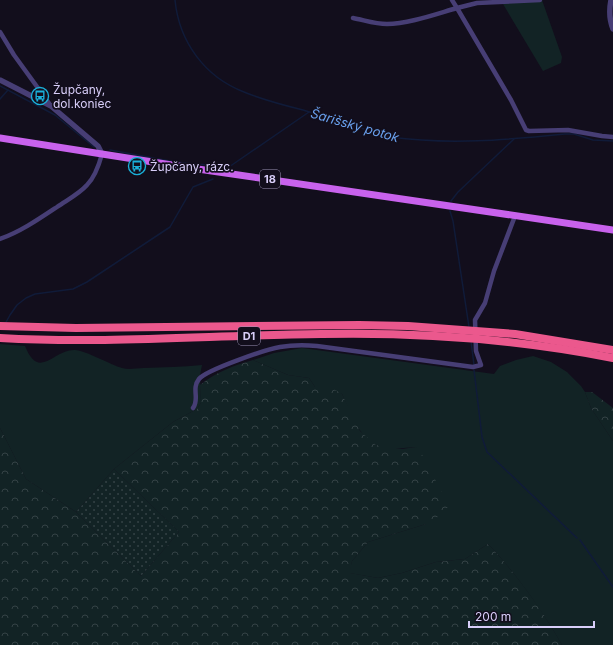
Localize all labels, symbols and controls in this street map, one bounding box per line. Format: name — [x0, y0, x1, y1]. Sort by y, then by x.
place label: Župčany, dol.koniec — [53, 82, 111, 111]
bus stop icon: Župčany, dol.koniec — [30, 86, 50, 106]
water label: Šarišský potok — [309, 105, 402, 145]
bus stop icon: Župčany, rázc. — [127, 156, 147, 176]
place label: Župčany, rázc. — [150, 159, 234, 174]
road number: 18 — [260, 170, 280, 188]
road number: D1 — [238, 327, 260, 345]
scale bar — [469, 603, 594, 629]
text: 200 m — [475, 609, 511, 624]

